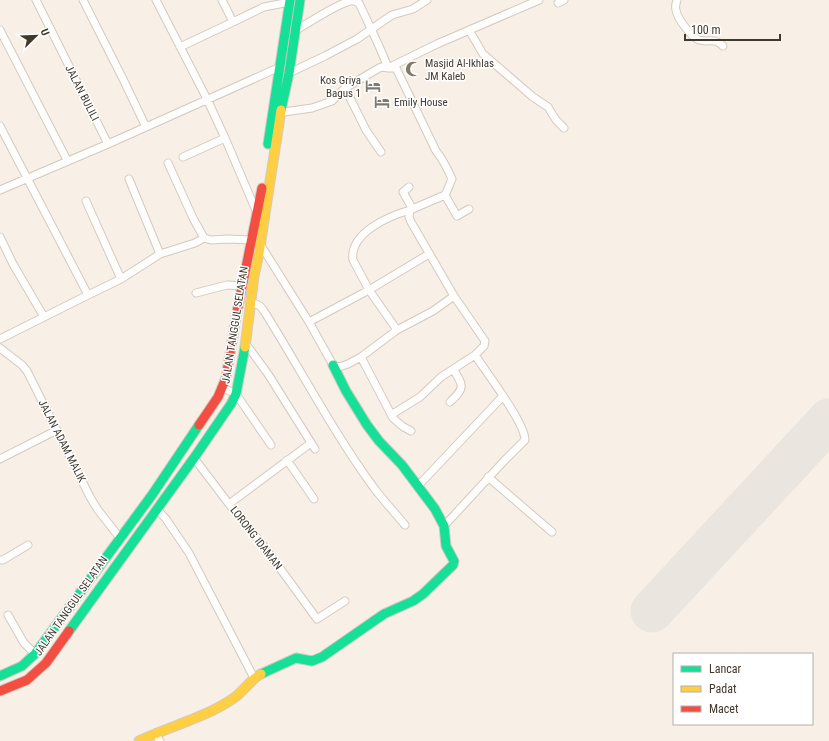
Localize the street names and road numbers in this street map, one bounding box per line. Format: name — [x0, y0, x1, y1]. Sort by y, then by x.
street label: JALAN BULILI — [62, 63, 102, 123]
street label: JALAN TANGGUL SELATAN — [219, 266, 251, 384]
street label: JALAN ADAM MALIK — [36, 398, 88, 484]
street label: LORONG IDAMAN — [227, 504, 285, 572]
street label: JALAN TANGGUL SELATAN — [32, 554, 110, 658]

